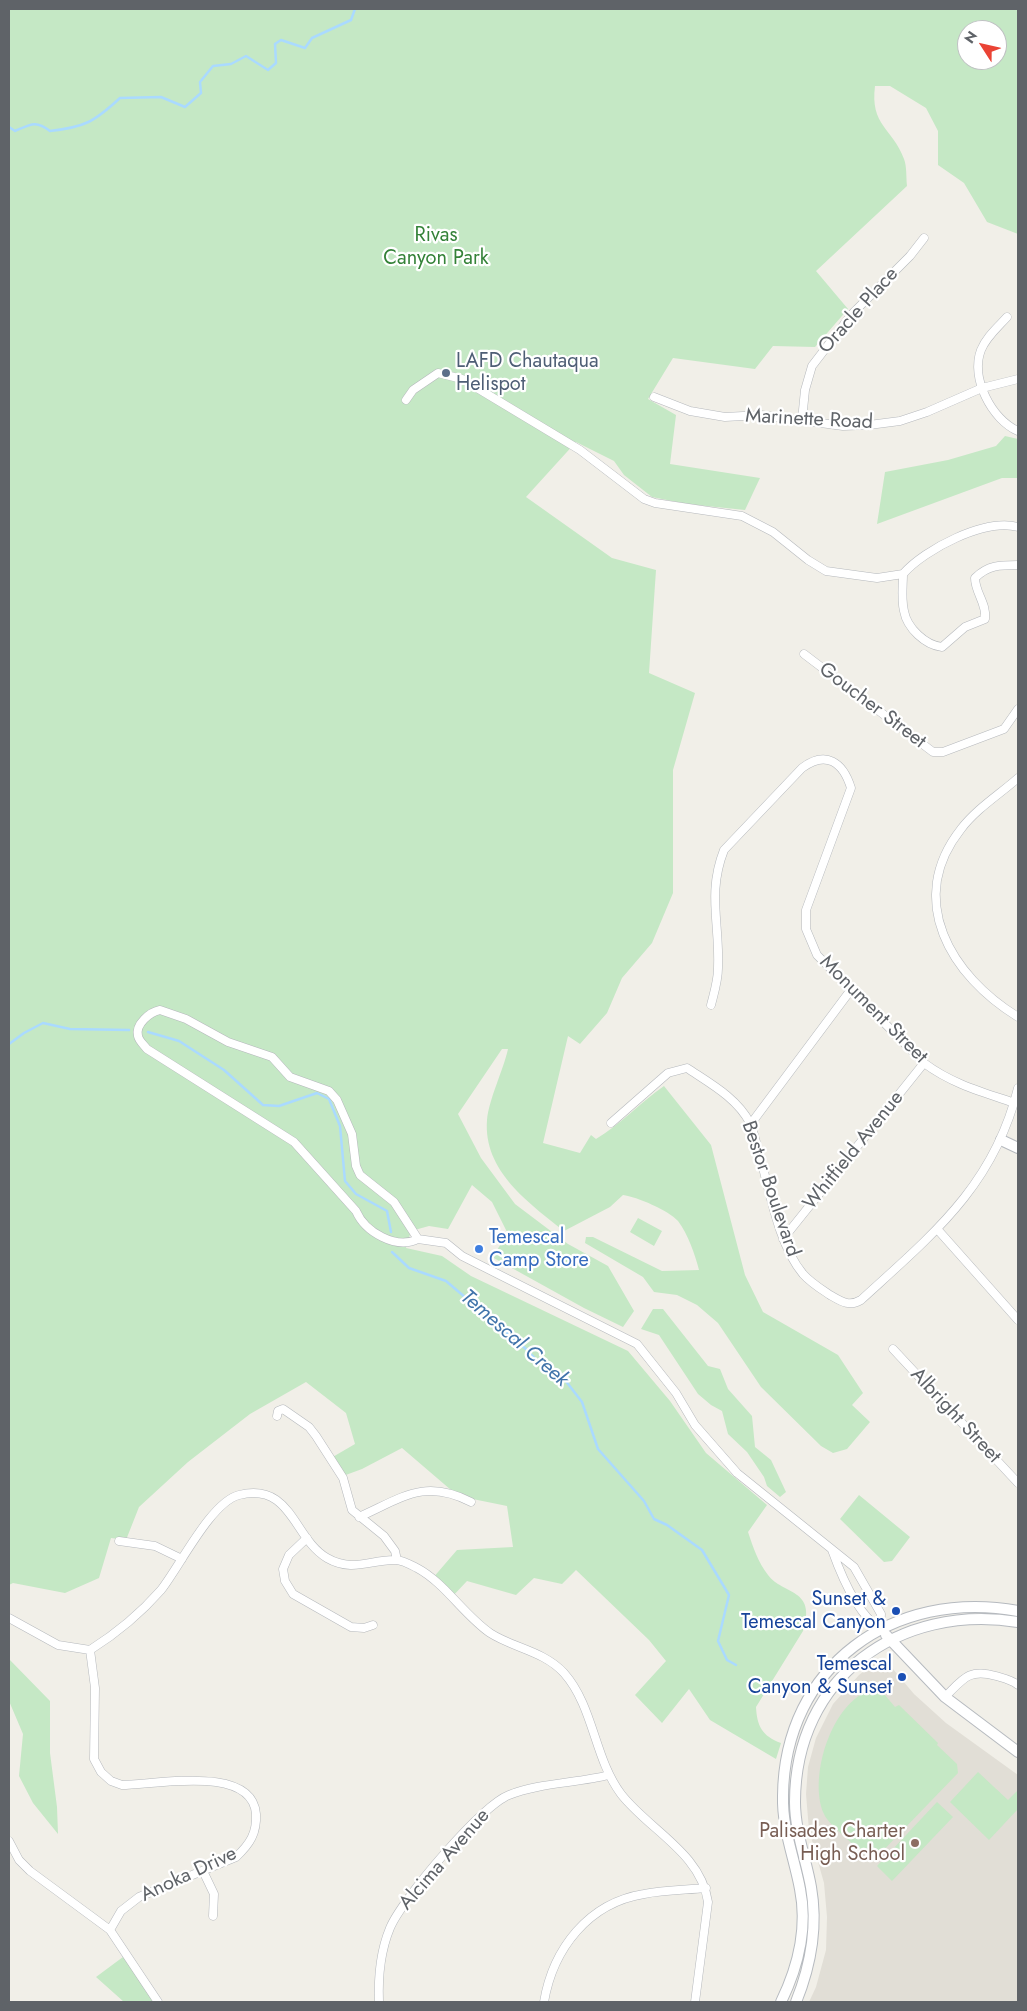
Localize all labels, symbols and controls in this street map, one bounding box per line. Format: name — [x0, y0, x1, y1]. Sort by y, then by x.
north arrow — [957, 20, 1007, 70]
text: N — [959, 27, 982, 47]
park label: Rivas Canyon Park — [383, 224, 489, 271]
street label: Oracle Place — [814, 263, 904, 359]
place label: LAFD Chautaqua Helispot — [456, 350, 599, 397]
marker: LAFD Chautaqua Helispot — [440, 367, 452, 379]
street label: Marinette Road — [745, 405, 873, 435]
street label: Goucher Street — [814, 658, 930, 754]
street label: Monument Street — [814, 951, 932, 1069]
street label: Whitfield Avenue — [799, 1087, 909, 1215]
street label: Bestor Boulevard — [736, 1118, 804, 1260]
place label: Temescal Camp Store — [489, 1226, 589, 1273]
marker: Temescal Camp Store — [473, 1243, 485, 1255]
water label: Temescal Creek — [455, 1285, 573, 1393]
street label: Albright Street — [905, 1363, 1005, 1469]
place label: Sunset & Temescal Canyon — [741, 1588, 886, 1635]
marker: Sunset & Temescal Canyon — [890, 1605, 902, 1617]
place label: Temescal Canyon & Sunset — [748, 1653, 892, 1700]
marker: Temescal Canyon & Sunset — [896, 1671, 908, 1683]
street label: Alcima Avenue — [395, 1805, 495, 1915]
place label: Palisades Charter High School — [759, 1820, 905, 1867]
marker: Palisades Charter High School — [909, 1837, 921, 1849]
street label: Anoka Drive — [137, 1842, 241, 1908]

